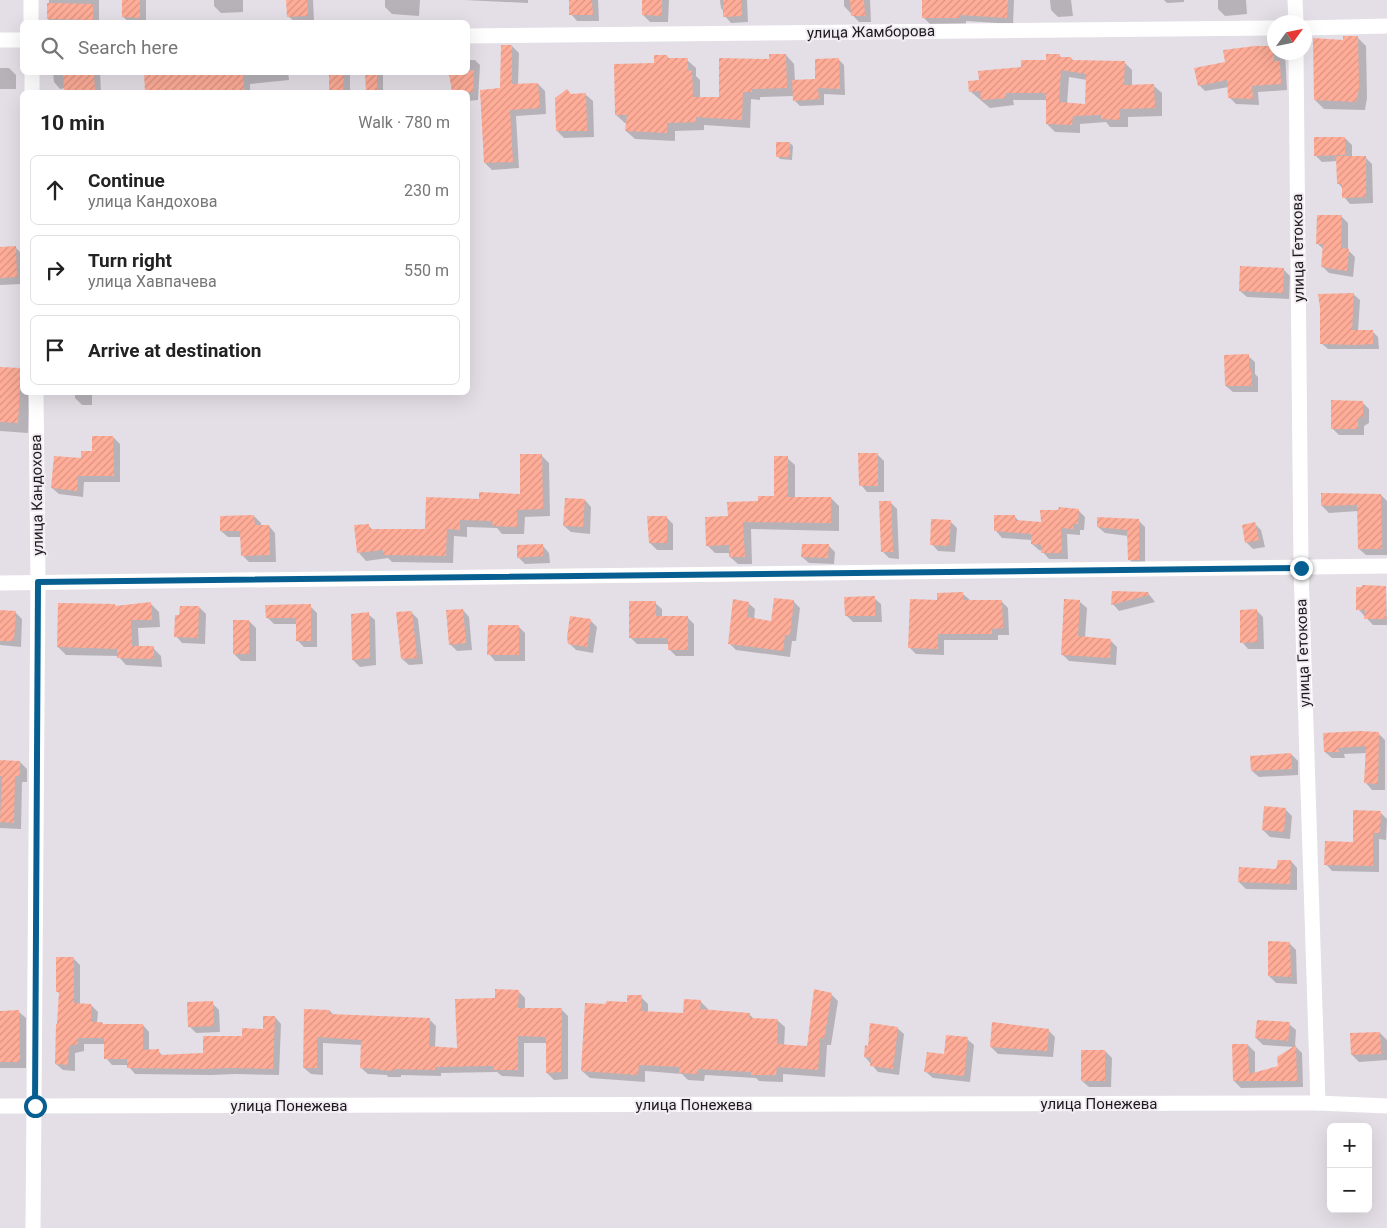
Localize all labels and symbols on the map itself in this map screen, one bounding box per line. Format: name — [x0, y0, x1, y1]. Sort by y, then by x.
north arrow — [1267, 15, 1312, 60]
street label: улица Жамборова — [807, 22, 935, 42]
street label: улица Гетокова — [1288, 194, 1308, 302]
street label: улица Кандохова — [27, 434, 47, 556]
route end — [1290, 557, 1313, 580]
street label: улица Гетокова — [1292, 598, 1314, 708]
route start — [24, 1095, 47, 1118]
street label: улица Понежева — [1041, 1095, 1157, 1113]
street label: улица Понежева — [636, 1096, 752, 1114]
street label: улица Понежева — [231, 1097, 347, 1115]

